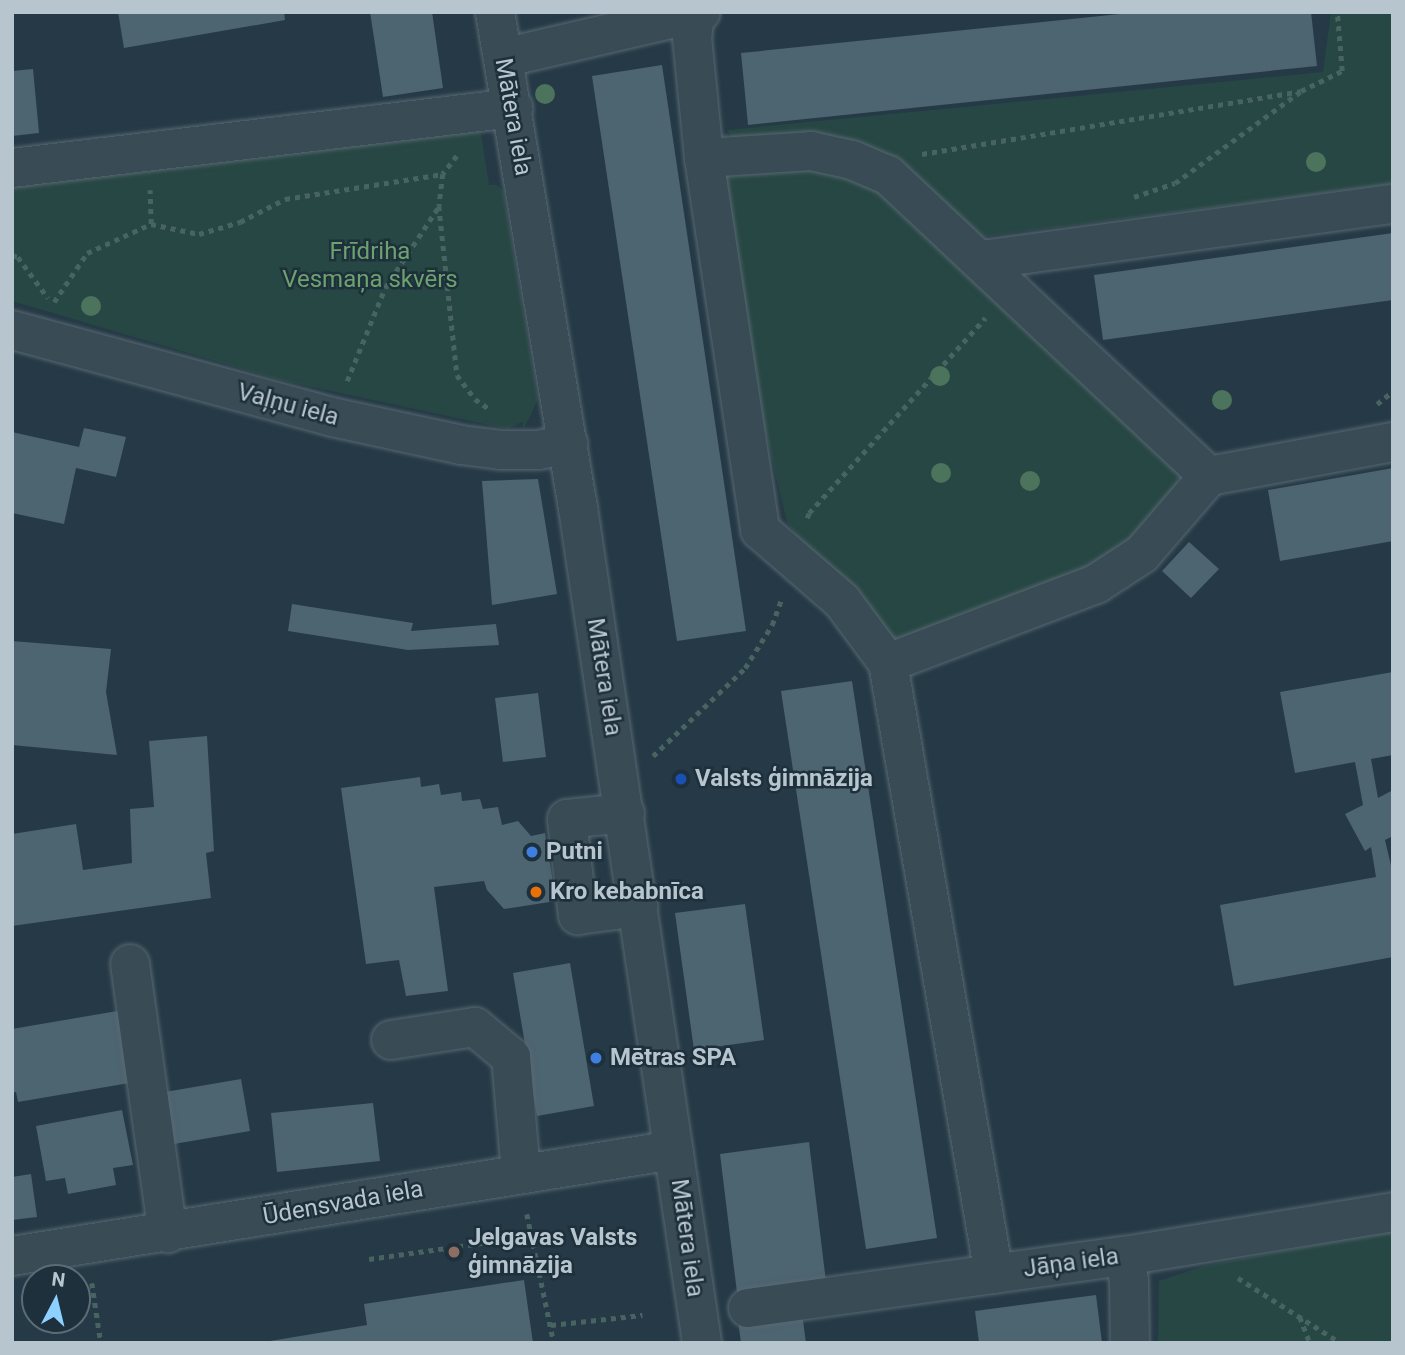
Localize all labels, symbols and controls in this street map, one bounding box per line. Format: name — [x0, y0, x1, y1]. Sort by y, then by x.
street label: Mātera iela — [489, 56, 537, 178]
park label: Frīdriha Vesmaņa skvērs — [282, 238, 458, 294]
street label: Vaļņu iela — [234, 378, 342, 432]
street label: Mātera iela — [580, 616, 628, 738]
place label: Valsts ģimnāzija — [695, 765, 873, 793]
marker: Valsts ģimnāzija — [673, 771, 689, 787]
place label: Putni — [546, 838, 603, 866]
marker: Putni — [524, 844, 540, 860]
place label: Kro kebabnīca — [550, 878, 704, 906]
marker: Kro kebabnīca — [528, 884, 544, 900]
place label: Mētras SPA — [610, 1044, 736, 1072]
marker: Mētras SPA — [588, 1050, 604, 1066]
street label: Ūdensvada iela — [261, 1175, 425, 1231]
street label: Mātera iela — [664, 1177, 710, 1299]
place label: Jelgavas Valsts ģimnāzija — [468, 1224, 637, 1280]
street label: Jāņa iela — [1021, 1242, 1121, 1284]
marker: Jelgavas Valsts ģimnāzija — [446, 1244, 462, 1260]
north arrow — [21, 1264, 91, 1334]
text: N — [50, 1267, 66, 1292]

